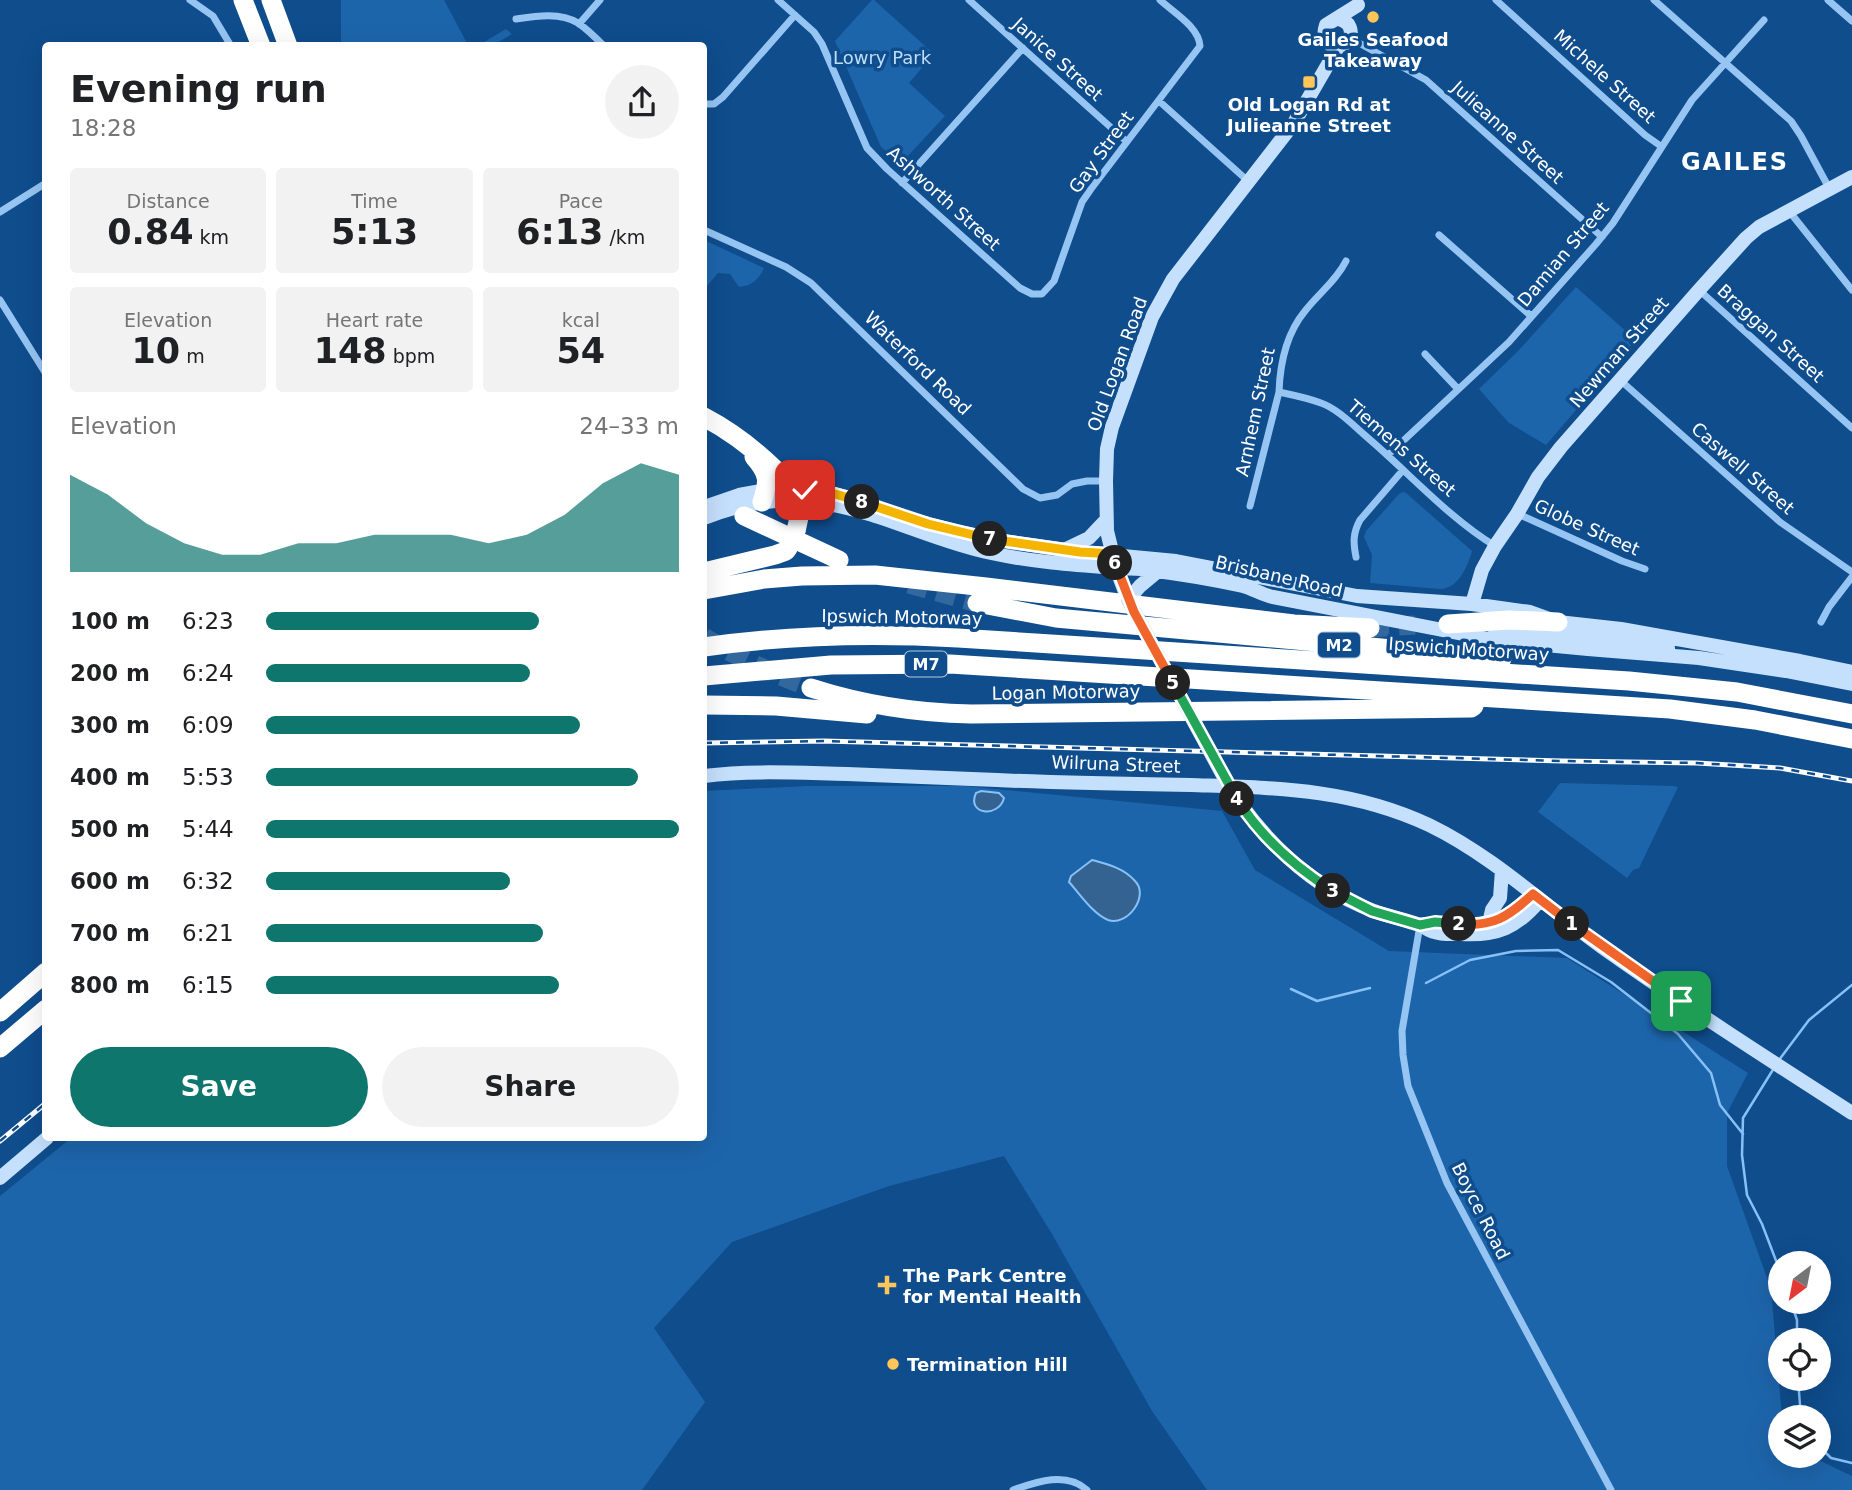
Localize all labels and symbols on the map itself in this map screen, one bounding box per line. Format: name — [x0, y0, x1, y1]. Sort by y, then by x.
marker: Gailes Seafood Takeaway — [1365, 9, 1381, 25]
street label: Janice Street — [1008, 12, 1107, 105]
street label: Michele Street — [1550, 25, 1660, 127]
place label: Gailes Seafood Takeaway — [1297, 29, 1449, 71]
park label: Lowry Park — [833, 47, 932, 68]
marker: Old Logan Rd at Julieanne Street — [1301, 74, 1317, 90]
street label: Julieanne Street — [1447, 76, 1568, 188]
place label: Old Logan Rd at Julieanne Street — [1225, 94, 1391, 136]
street label: Gay Street — [1064, 107, 1138, 197]
street label: Ashworth Street — [883, 142, 1005, 254]
district label: GAILES — [1681, 148, 1789, 176]
street label: Damian Street — [1513, 197, 1613, 311]
street label: Braggan Street — [1713, 280, 1829, 386]
street label: Newman Street — [1565, 292, 1673, 412]
street label: Old Logan Road — [1083, 294, 1151, 434]
street label: Waterford Road — [860, 307, 976, 419]
street label: Arnhem Street — [1231, 346, 1279, 478]
street label: Tiemens Street — [1343, 395, 1460, 501]
street label: Caswell Street — [1687, 418, 1799, 518]
pin — [775, 460, 835, 520]
pin: 8 — [844, 484, 880, 520]
street label: Globe Street — [1531, 494, 1643, 560]
pin: 7 — [972, 522, 1007, 556]
pin: 6 — [1098, 546, 1132, 580]
street label: Brisbane Road — [1213, 551, 1345, 601]
street label: Ipswich Motorway — [821, 605, 983, 629]
road number: M2 — [1318, 632, 1360, 658]
street label: Ipswich Motorway — [1388, 633, 1551, 665]
road number: M7 — [905, 652, 947, 677]
pin: 5 — [1156, 666, 1190, 700]
street label: Logan Motorway — [991, 680, 1141, 704]
street label: Wilruna Street — [1051, 751, 1181, 777]
pin: 4 — [1220, 782, 1254, 816]
pin: 3 — [1316, 874, 1350, 908]
pin: 2 — [1442, 906, 1476, 942]
pin: 1 — [1554, 906, 1590, 942]
pin — [1651, 971, 1711, 1031]
street label: Boyce Road — [1448, 1159, 1514, 1263]
north arrow — [1768, 1251, 1830, 1314]
place label: The Park Centre for Mental Health — [903, 1265, 1081, 1307]
marker: The Park Centre for Mental Health — [877, 1275, 897, 1295]
place label: Termination Hill — [907, 1354, 1068, 1375]
marker: Termination Hill — [885, 1356, 901, 1372]

